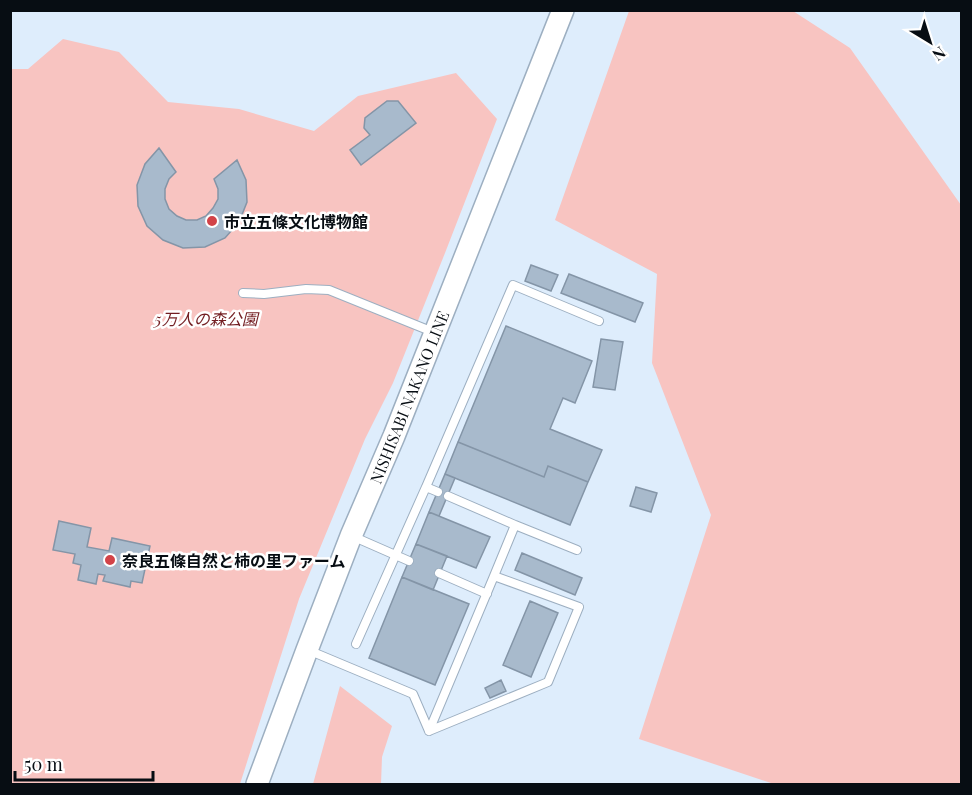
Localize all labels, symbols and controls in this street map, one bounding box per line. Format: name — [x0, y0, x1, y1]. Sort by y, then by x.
north arrow — [900, 12, 960, 72]
text: N — [928, 42, 951, 66]
place label: 市立五條文化博物館 — [224, 211, 368, 232]
marker: 市立五條文化博物館 — [205, 214, 219, 228]
street label: NISHISABI NAKANO LINE — [365, 307, 453, 487]
park label: 5万人の森公園 — [152, 308, 260, 329]
place label: 奈良五條自然と柿の里ファーム — [122, 550, 346, 571]
marker: 奈良五條自然と柿の里ファーム — [103, 553, 117, 567]
scale bar — [15, 744, 153, 782]
text: 50 m — [24, 752, 63, 776]

